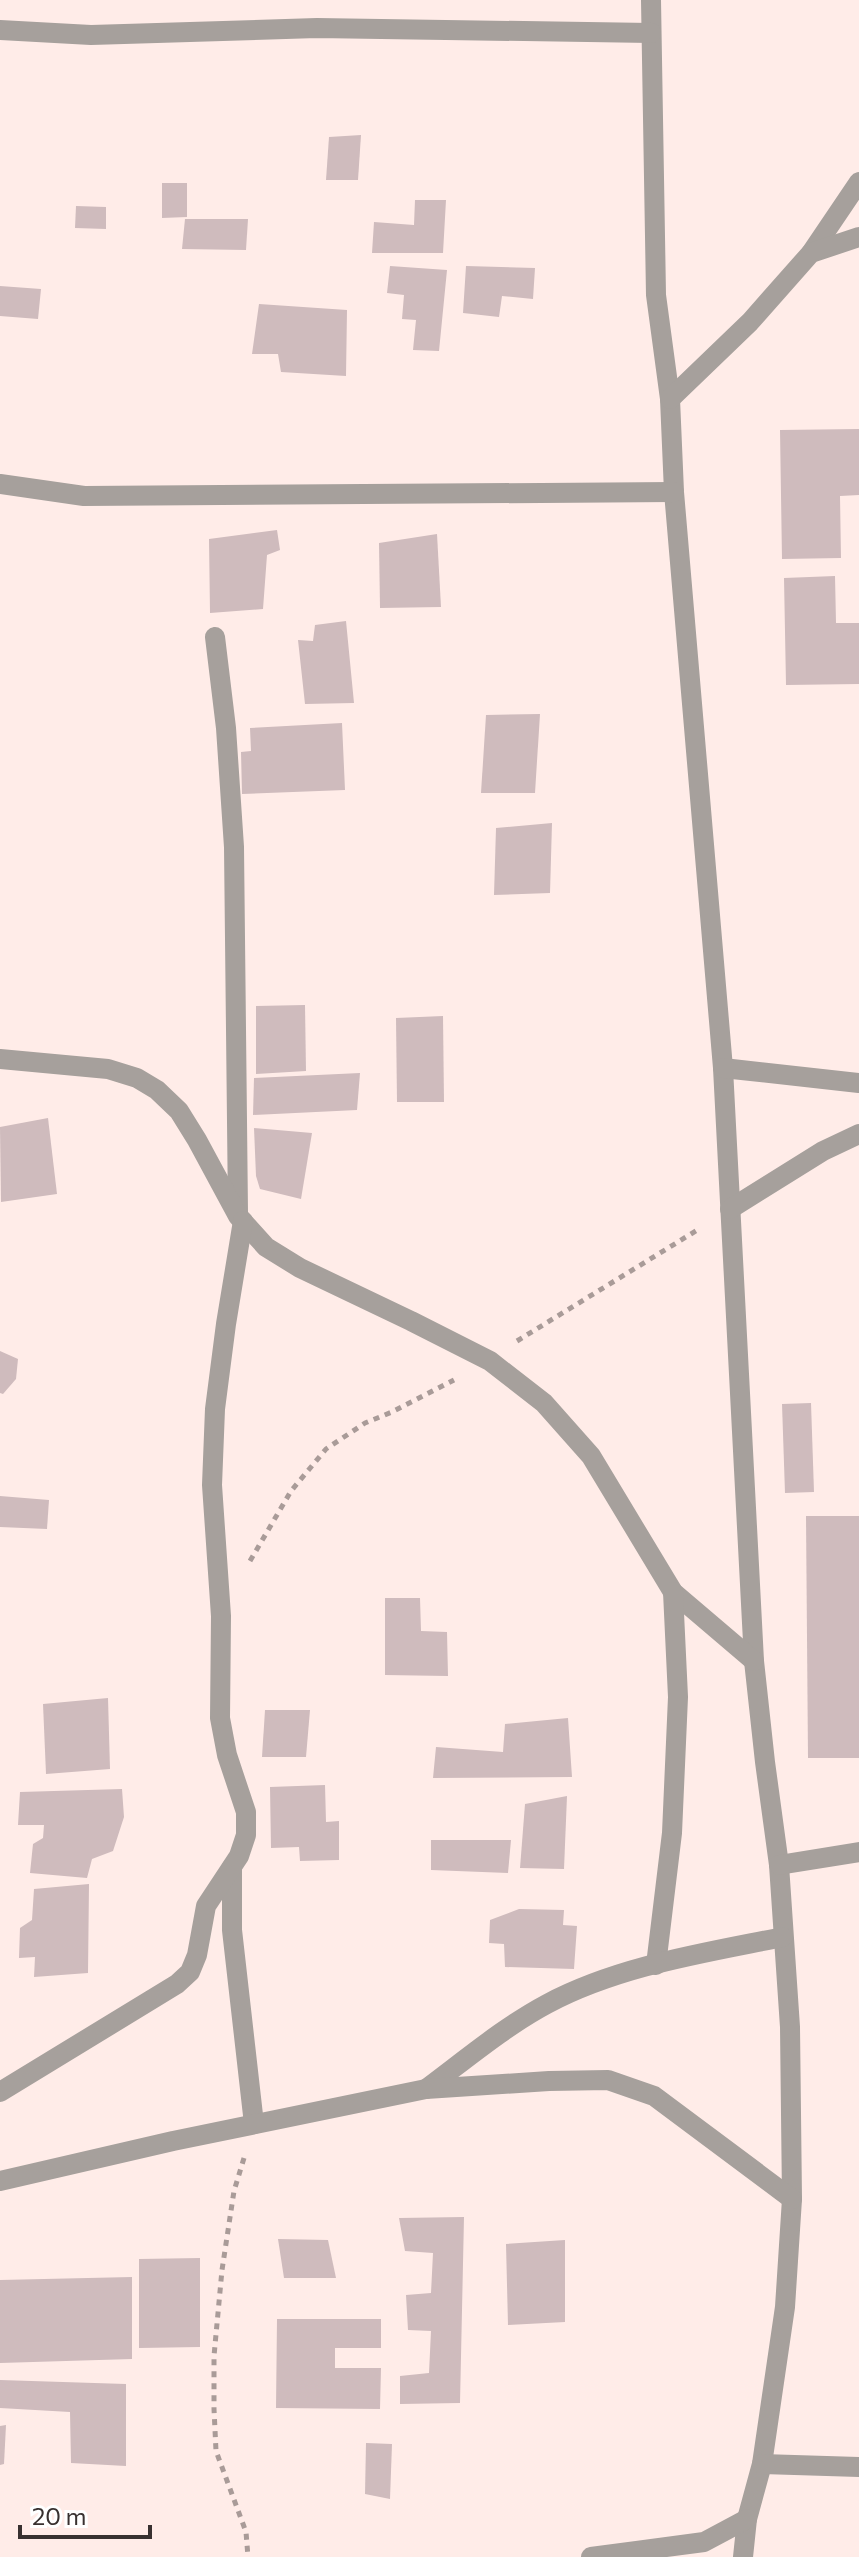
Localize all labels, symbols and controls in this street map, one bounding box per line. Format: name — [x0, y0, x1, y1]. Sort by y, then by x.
scale bar — [20, 2489, 150, 2539]
text: 20 m — [32, 2501, 86, 2530]

